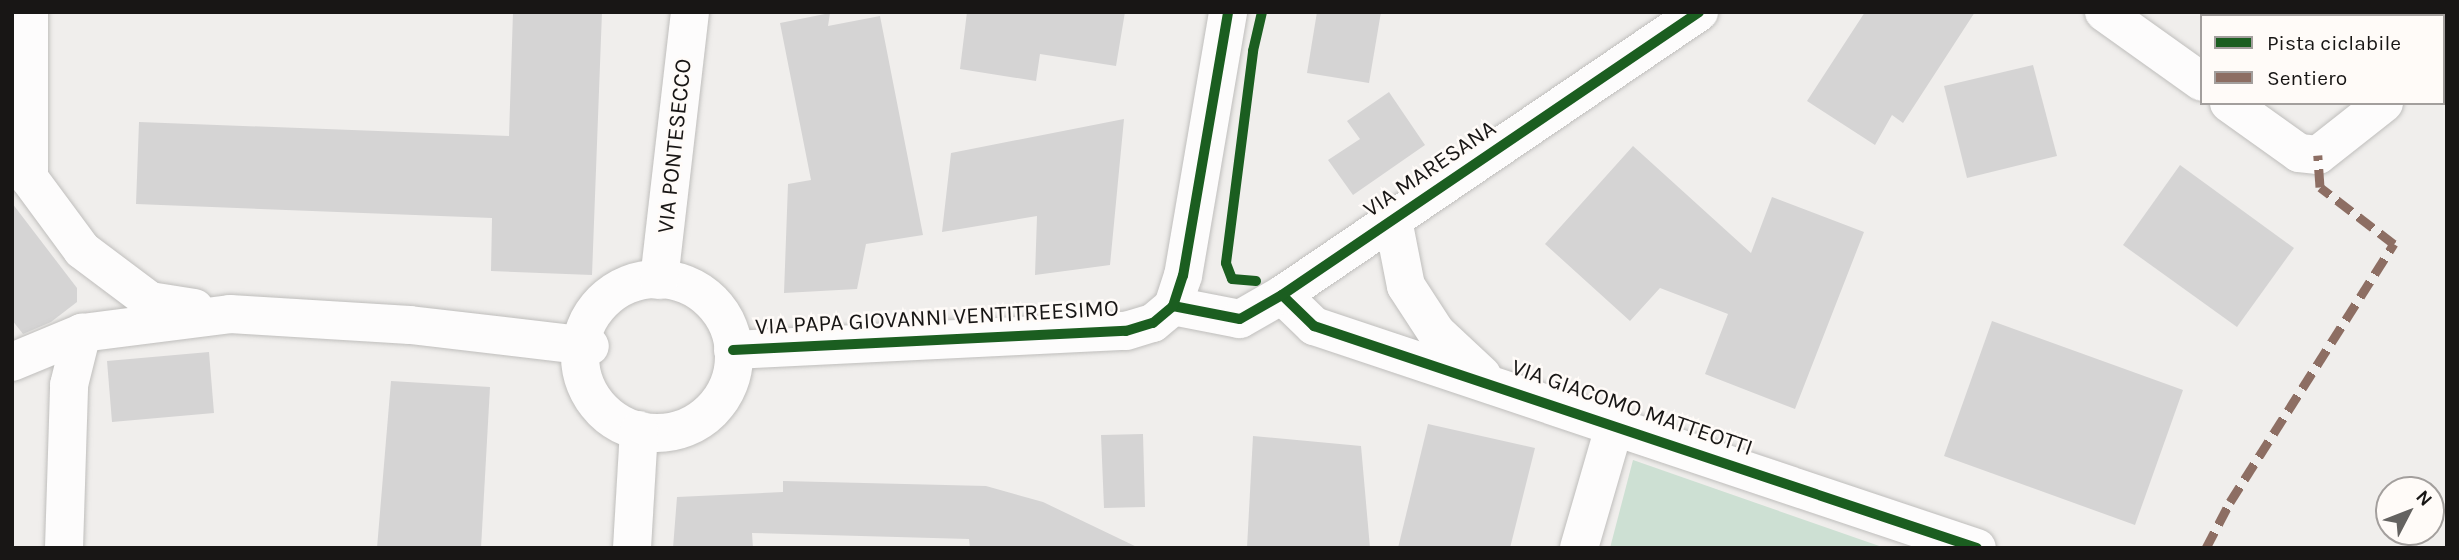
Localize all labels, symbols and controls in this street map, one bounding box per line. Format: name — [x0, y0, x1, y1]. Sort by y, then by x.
legend — [2200, 14, 2445, 105]
text: Pista ciclabile — [2267, 31, 2401, 55]
street label: VIA PONTESECCO — [652, 57, 698, 235]
text: Sentiero — [2267, 66, 2347, 90]
street label: VIA MARESANA — [1359, 115, 1501, 223]
street label: VIA PAPA GIOVANNI VENTITREESIMO — [755, 295, 1119, 341]
street label: VIA GIACOMO MATTEOTTI — [1508, 354, 1756, 462]
north arrow — [2375, 476, 2445, 546]
text: N — [2411, 486, 2437, 511]

